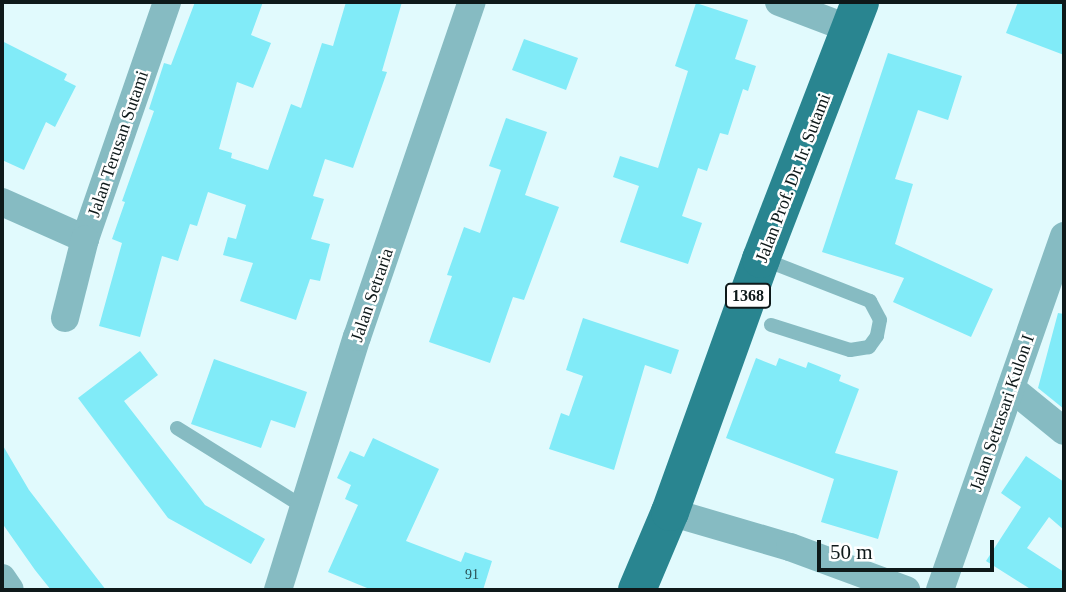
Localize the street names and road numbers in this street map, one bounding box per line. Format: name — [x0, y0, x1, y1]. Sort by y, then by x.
street label: Jalan Terusan Sutami — [83, 68, 153, 220]
street label: Jalan Prof. Dr. Ir. Sutami — [751, 90, 835, 266]
street label: Jalan Setraria — [346, 245, 398, 345]
road number: 1368 — [724, 284, 772, 308]
street label: Jalan Setrasari Kulon I — [965, 332, 1039, 494]

